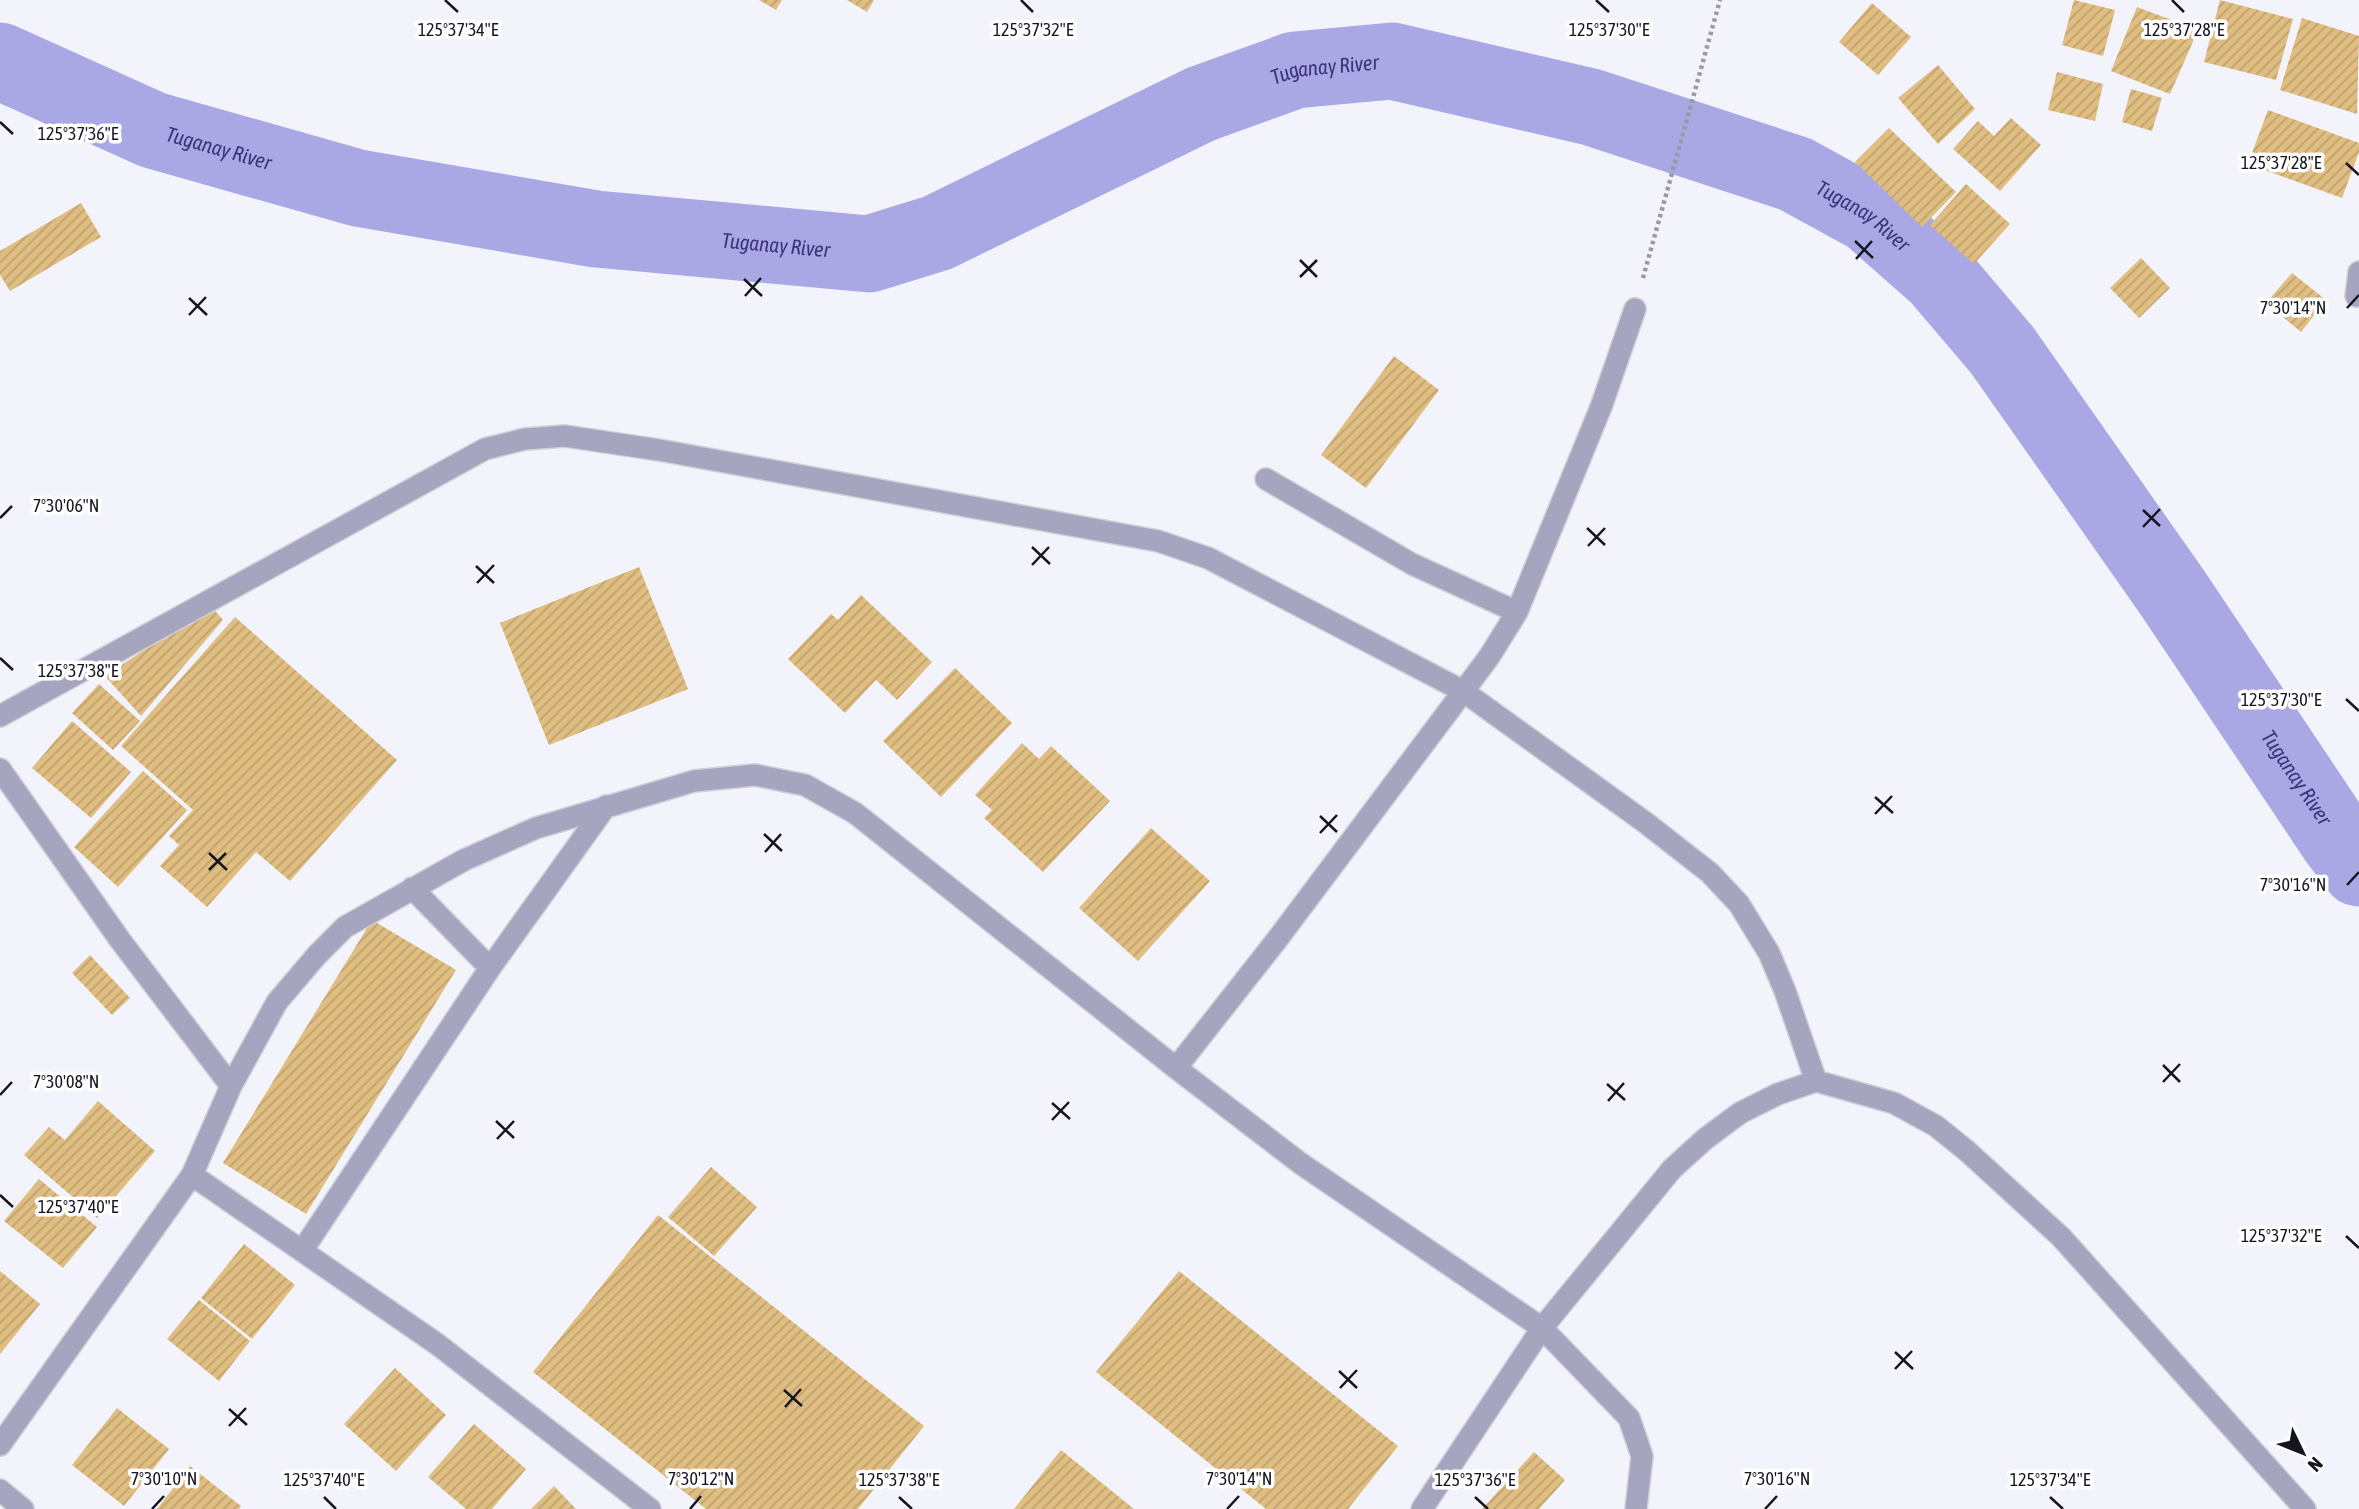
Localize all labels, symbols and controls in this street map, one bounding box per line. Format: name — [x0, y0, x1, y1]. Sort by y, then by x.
text: 125°37'34"E — [418, 19, 499, 40]
text: 125°37'32"E — [993, 19, 1074, 40]
text: 125°37'30"E — [1569, 19, 1650, 40]
text: 125°37'28"E — [2144, 19, 2225, 40]
water label: Tuganay River — [1267, 49, 1380, 89]
water label: Tuganay River — [163, 121, 275, 174]
text: 125°37'36"E — [38, 123, 119, 144]
text: 125°37'28"E — [2241, 152, 2322, 173]
water label: Tuganay River — [1812, 175, 1916, 256]
water label: Tuganay River — [721, 228, 832, 261]
text: 7°30'14"N — [2260, 297, 2326, 318]
text: 7°30'06"N — [33, 495, 99, 516]
text: 125°37'38"E — [38, 660, 119, 681]
text: 125°37'30"E — [2241, 689, 2322, 710]
water label: Tuganay River — [2257, 725, 2338, 830]
text: 7°30'16"N — [2260, 874, 2326, 895]
text: 7°30'08"N — [33, 1071, 99, 1092]
text: 125°37'40"E — [38, 1196, 119, 1217]
text: 125°37'32"E — [2241, 1225, 2322, 1246]
north arrow — [2268, 1418, 2338, 1488]
text: N — [2304, 1453, 2327, 1476]
text: 7°30'10"N — [131, 1468, 197, 1489]
text: 7°30'12"N — [668, 1468, 734, 1489]
text: 7°30'14"N — [1206, 1468, 1272, 1489]
text: 7°30'16"N — [1744, 1468, 1810, 1489]
text: 125°37'40"E — [284, 1469, 365, 1490]
text: 125°37'38"E — [859, 1469, 940, 1490]
text: 125°37'36"E — [1435, 1469, 1516, 1490]
text: 125°37'34"E — [2010, 1469, 2091, 1490]

